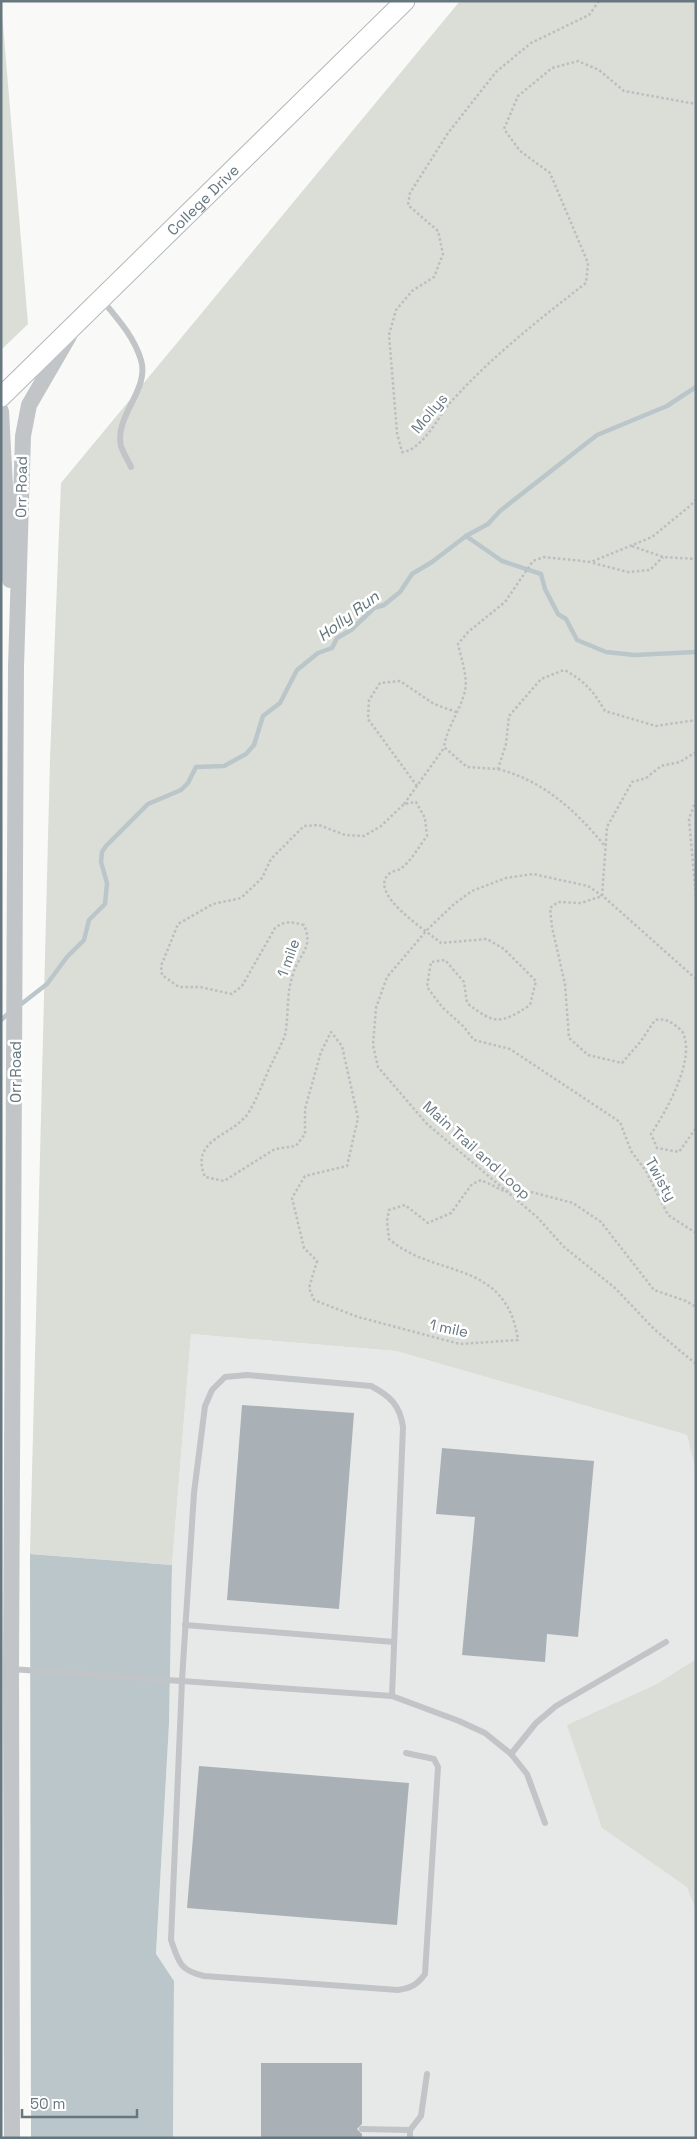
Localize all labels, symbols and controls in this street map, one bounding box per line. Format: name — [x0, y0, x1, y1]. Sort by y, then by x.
street label: College Drive — [162, 160, 243, 239]
street label: Mollys — [407, 389, 451, 437]
street label: Orr Road — [11, 456, 31, 518]
water label: Holly Run — [313, 585, 384, 646]
street label: 1 mile — [272, 936, 304, 980]
street label: Orr Road — [6, 1041, 25, 1103]
street label: Main Trail and Loop — [419, 1097, 535, 1203]
street label: Twisty — [641, 1154, 681, 1204]
street label: 1 mile — [428, 1315, 470, 1341]
scale bar — [22, 2086, 138, 2118]
text: 50 m — [30, 2094, 65, 2113]

